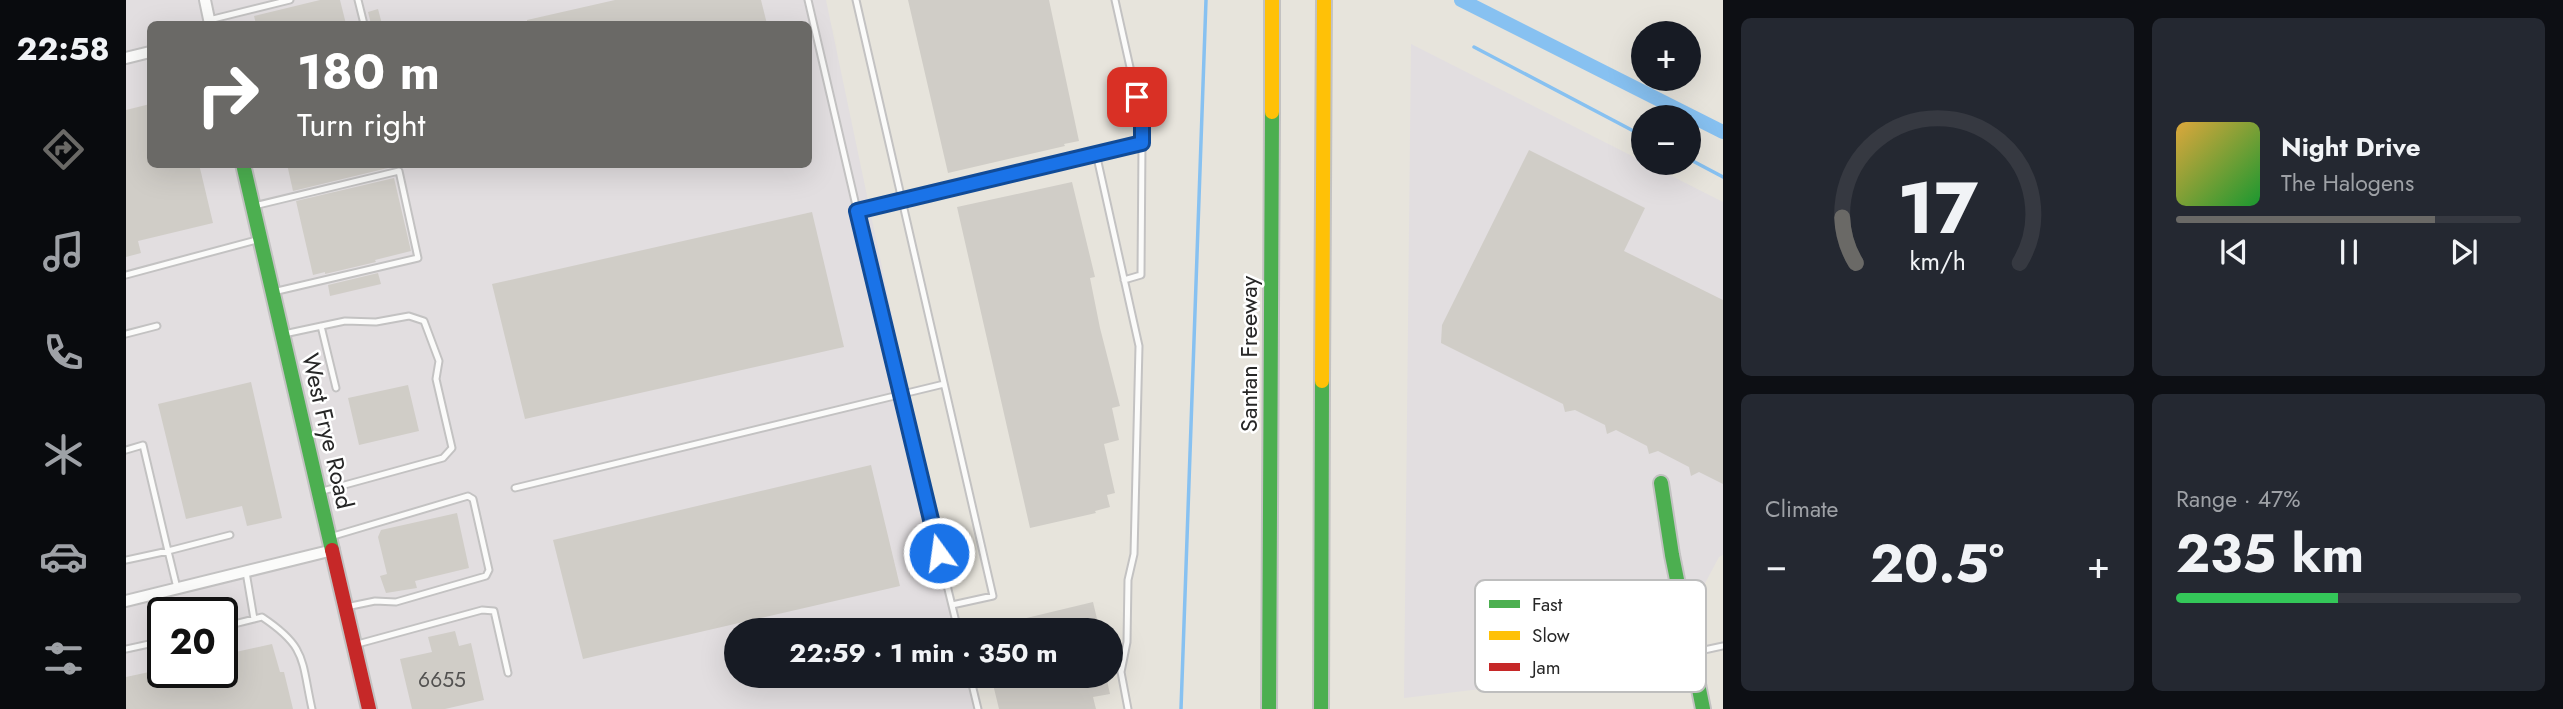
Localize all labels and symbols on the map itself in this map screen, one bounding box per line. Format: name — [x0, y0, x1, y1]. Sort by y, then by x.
pin — [1107, 67, 1167, 127]
street label: Santan Freeway — [1231, 275, 1266, 432]
street label: West Frye Road — [293, 350, 363, 512]
position arrow — [902, 516, 976, 590]
legend — [1475, 580, 1706, 692]
text: Fast — [1532, 591, 1563, 618]
speed limit sign: 20 — [147, 597, 238, 688]
text: Slow — [1532, 622, 1570, 649]
text: Jam — [1529, 654, 1561, 681]
house number: 6655 — [418, 665, 466, 695]

